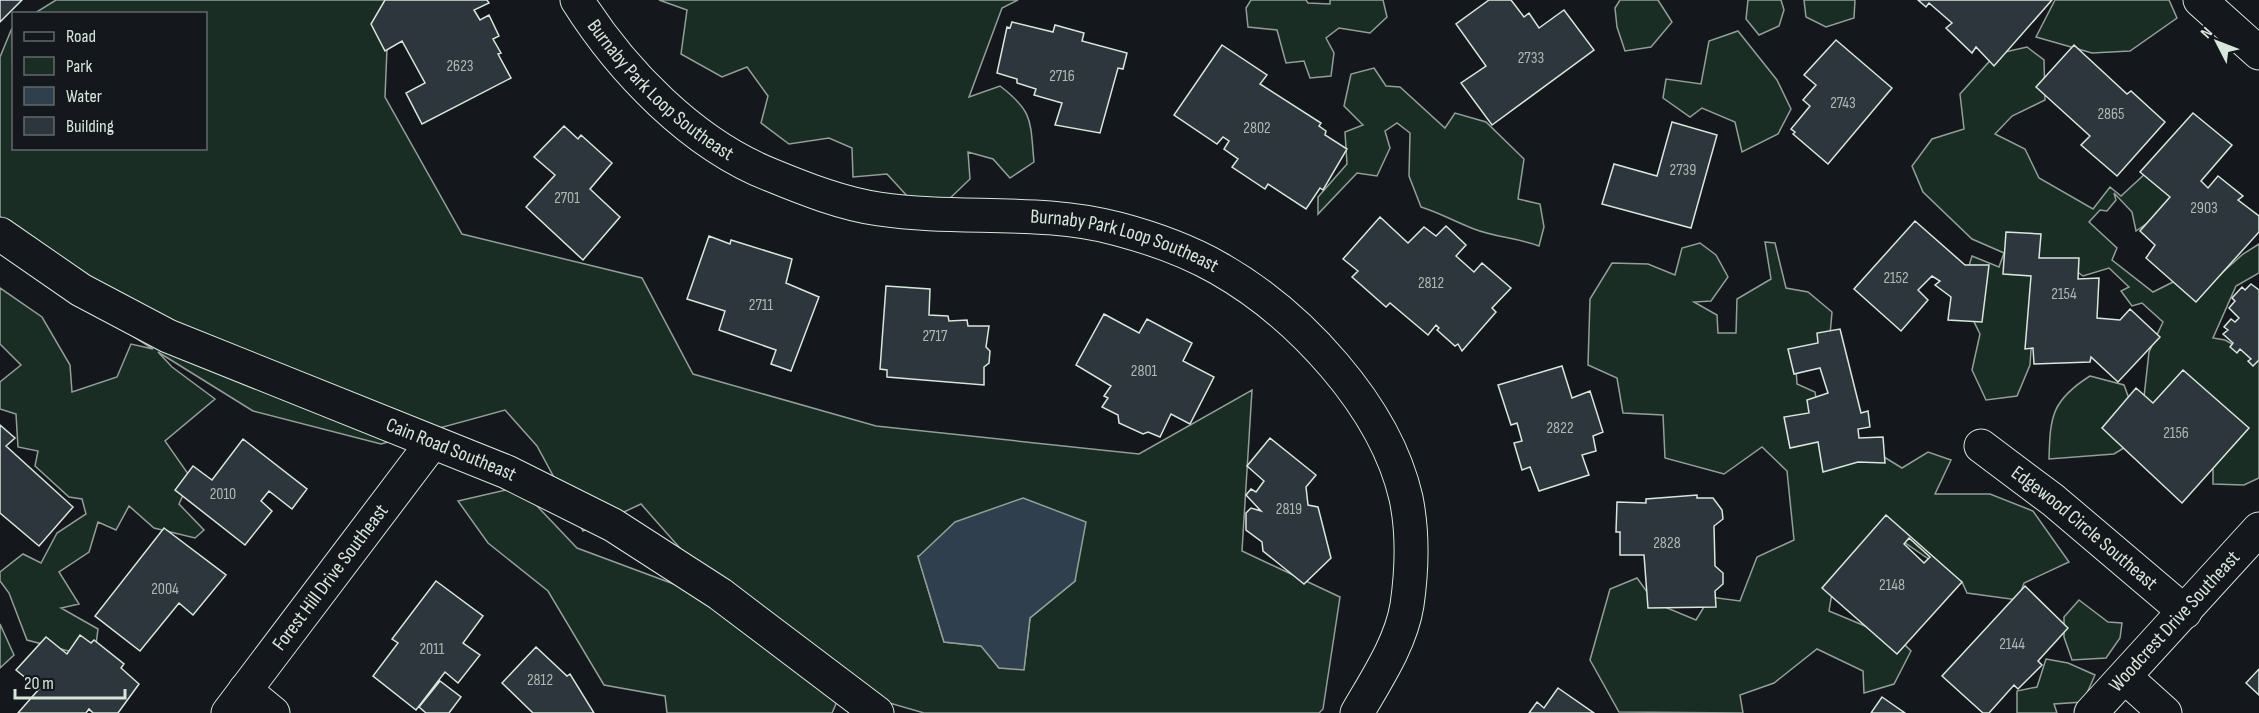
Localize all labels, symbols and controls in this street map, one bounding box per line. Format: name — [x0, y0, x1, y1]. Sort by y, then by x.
legend — [12, 12, 207, 150]
north arrow — [2187, 12, 2247, 72]
street label: Burnaby Park Loop Southeast — [582, 15, 738, 166]
text: N — [2197, 23, 2217, 42]
text: Road — [66, 26, 96, 47]
house number: 2733 — [1518, 49, 1544, 68]
text: Park — [66, 56, 92, 77]
house number: 2623 — [446, 57, 474, 76]
house number: 2716 — [1049, 67, 1075, 86]
text: Water — [66, 86, 102, 107]
house number: 2743 — [1830, 94, 1856, 113]
house number: 2865 — [2097, 105, 2125, 124]
text: Building — [66, 116, 114, 137]
house number: 2802 — [1243, 119, 1271, 138]
house number: 2739 — [1670, 161, 1696, 180]
house number: 2701 — [554, 189, 580, 208]
house number: 2903 — [2190, 199, 2218, 218]
street label: Burnaby Park Loop Southeast — [1030, 205, 1223, 278]
house number: 2152 — [1883, 269, 1909, 288]
house number: 2812 — [1418, 274, 1444, 293]
house number: 2154 — [2051, 285, 2077, 304]
house number: 2711 — [749, 296, 774, 315]
house number: 2717 — [922, 327, 948, 346]
house number: 2801 — [1131, 362, 1158, 381]
street label: Cain Road Southeast — [383, 413, 520, 487]
house number: 2822 — [1546, 419, 1574, 438]
house number: 2156 — [2163, 424, 2189, 443]
street label: Edgewood Circle Southeast — [2006, 461, 2162, 595]
house number: 2010 — [210, 485, 236, 504]
street label: Forest Hill Drive Southeast — [267, 499, 393, 655]
house number: 2819 — [1276, 500, 1302, 519]
house number: 2828 — [1653, 534, 1681, 553]
street label: Woodcrest Drive Southeast — [2104, 546, 2245, 697]
house number: 2148 — [1879, 576, 1905, 595]
house number: 2004 — [151, 580, 179, 599]
house number: 2144 — [1999, 635, 2025, 654]
house number: 2011 — [420, 640, 445, 659]
scale bar — [15, 662, 124, 700]
house number: 2812 — [527, 671, 553, 690]
text: 20 m — [24, 673, 54, 694]

